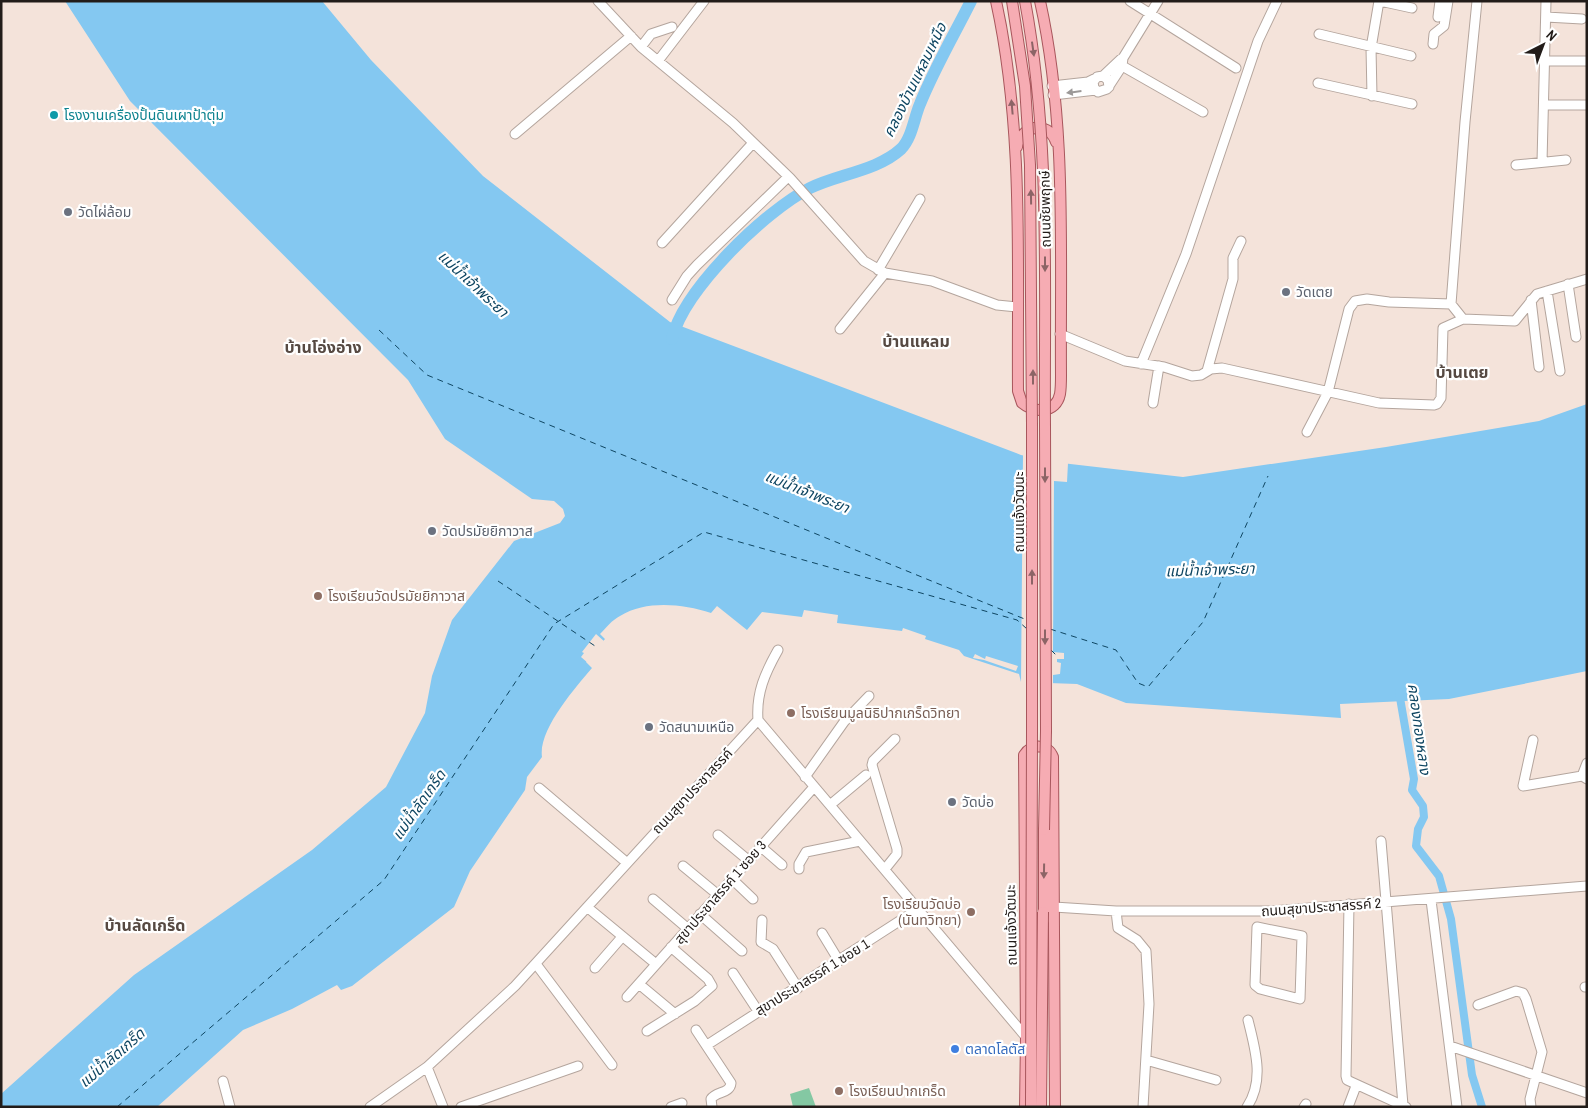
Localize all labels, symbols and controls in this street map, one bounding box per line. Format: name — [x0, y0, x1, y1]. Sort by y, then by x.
water label: คลองบ้านแหลมเหนือ — [878, 18, 952, 141]
north arrow — [1518, 20, 1568, 70]
text: N — [1543, 26, 1561, 45]
one-way arrow — [1029, 42, 1037, 58]
one-way arrow — [1066, 89, 1082, 97]
one-way arrow — [1008, 99, 1016, 115]
place label: โรงงานเครื่องปั้นดินเผาป้าตุ่ม — [64, 105, 224, 124]
marker: โรงงานเครื่องปั้นดินเผาป้าตุ่ม — [48, 109, 60, 121]
street label: ถนนชัยพฤกษ์ — [1035, 170, 1055, 248]
one-way arrow — [1027, 189, 1035, 205]
place label: วัดไผ่ล้อม — [78, 203, 131, 221]
marker: วัดไผ่ล้อม — [62, 206, 74, 218]
water label: แม่น้ำเจ้าพระยา — [434, 246, 514, 322]
one-way arrow — [1041, 256, 1049, 272]
place label: วัดเตย — [1296, 283, 1333, 301]
marker: วัดเตย — [1280, 286, 1292, 298]
district label: บ้านแหลม — [882, 330, 950, 352]
district label: บ้านโอ่งอ่าง — [284, 336, 362, 358]
district label: บ้านเตย — [1435, 361, 1489, 383]
one-way arrow — [1029, 369, 1037, 385]
water label: แม่น้ำเจ้าพระยา — [762, 465, 853, 518]
one-way arrow — [1041, 467, 1049, 483]
street label: ถนนแจ้งวัฒนะ — [1010, 471, 1028, 552]
place label: วัดปรมัยยิกาวาส — [442, 522, 533, 540]
marker: วัดปรมัยยิกาวาส — [426, 525, 438, 537]
water label: แม่น้ำเจ้าพระยา — [1165, 557, 1256, 582]
one-way arrow — [1028, 569, 1036, 585]
place label: โรงเรียนวัดปรมัยยิกาวาส — [328, 587, 465, 605]
marker: โรงเรียนวัดปรมัยยิกาวาส — [312, 590, 324, 602]
one-way arrow — [1041, 630, 1049, 646]
water label: คลองทองหลาง — [1403, 682, 1436, 777]
place label: โรงเรียนมูลนิธิปากเกร็ดวิทยา — [801, 704, 960, 722]
marker: โรงเรียนมูลนิธิปากเกร็ดวิทยา — [785, 707, 797, 719]
place label: วัดสนามเหนือ — [659, 718, 734, 736]
marker: วัดสนามเหนือ — [643, 721, 655, 733]
street label: ถนนสุขาประชาสรรค์ — [648, 744, 736, 838]
water label: แม่น้ำลัดเกร็ด — [387, 765, 451, 844]
place label: วัดบ่อ — [962, 793, 994, 811]
marker: วัดบ่อ — [946, 796, 958, 808]
street label: สุขาประชาสรรค์ 1 ซอย 3 — [670, 836, 770, 948]
one-way arrow — [1040, 863, 1048, 879]
street label: ถนนแจ้งวัฒนะ — [1001, 884, 1021, 966]
street label: ถนนสุขาประชาสรรค์ 2 — [1260, 894, 1382, 920]
place label: โรงเรียนวัดบ่อ (นันทวิทยา) — [883, 895, 961, 929]
marker: โรงเรียนวัดบ่อ (นันทวิทยา) — [965, 906, 977, 918]
district label: บ้านลัดเกร็ด — [104, 914, 186, 936]
street label: สุขาประชาสรรค์ 1 ซอย 1 — [751, 934, 873, 1019]
water label: แม่น้ำลัดเกร็ด — [74, 1023, 150, 1092]
place label: ตลาดโลตัส — [965, 1040, 1025, 1058]
marker: ตลาดโลตัส — [949, 1043, 961, 1055]
place label: โรงเรียนปากเกร็ด — [849, 1082, 946, 1100]
marker: โรงเรียนปากเกร็ด — [833, 1085, 845, 1097]

